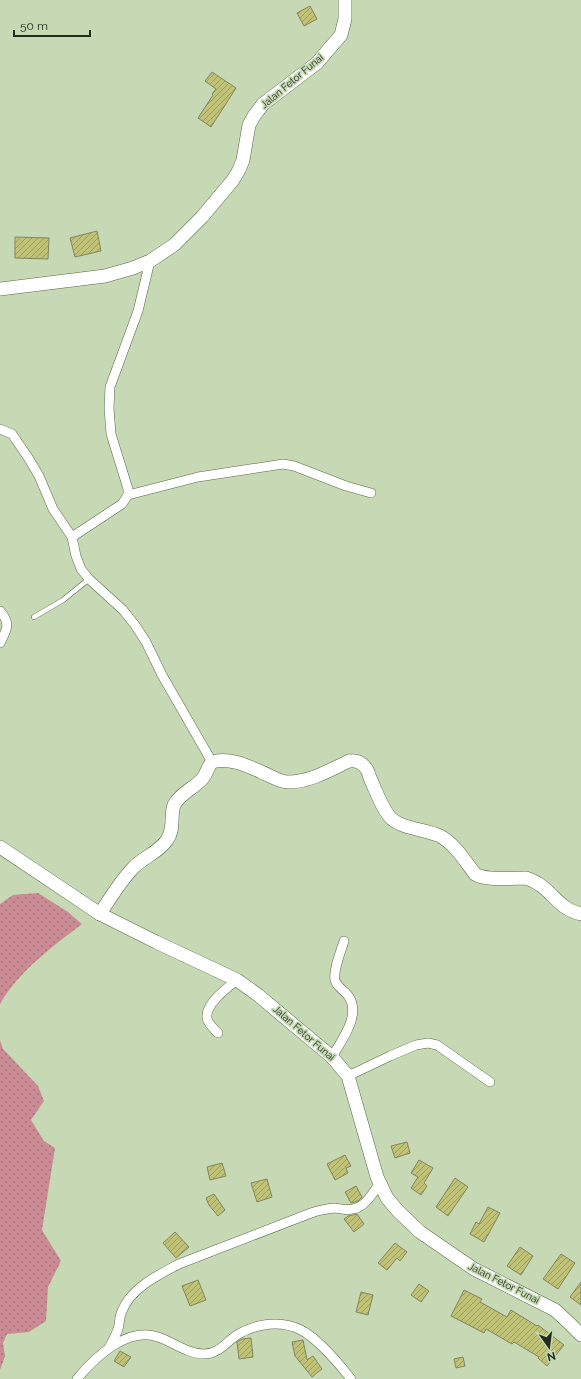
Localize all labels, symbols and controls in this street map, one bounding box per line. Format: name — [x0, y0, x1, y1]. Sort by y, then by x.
scale bar — [14, 12, 90, 38]
text: 50 m — [20, 19, 48, 33]
street label: Jalan Fetor Funai — [259, 52, 325, 110]
street label: Jalan Fetor Funai — [271, 1003, 337, 1063]
street label: Jalan Fetor Funai — [467, 1260, 541, 1306]
north arrow — [529, 1327, 569, 1367]
text: N — [546, 1349, 557, 1364]

